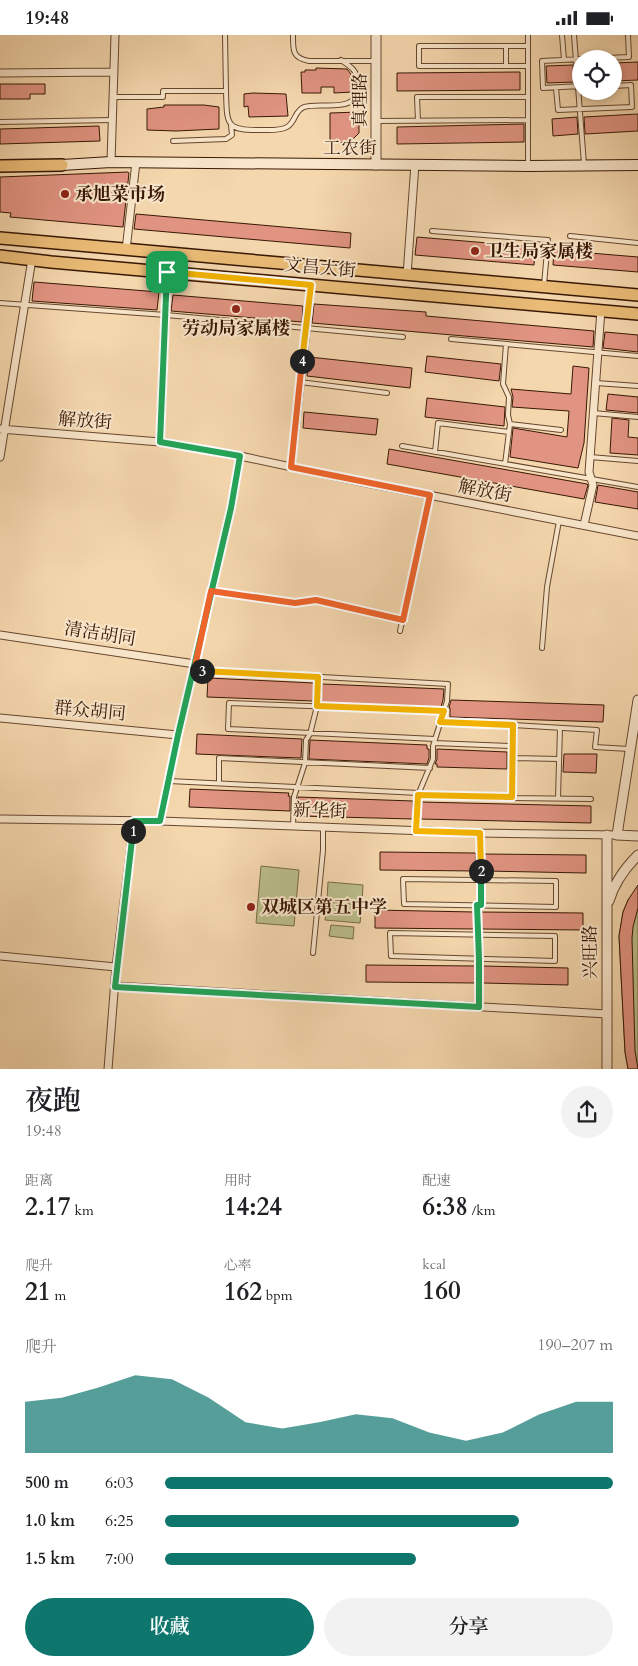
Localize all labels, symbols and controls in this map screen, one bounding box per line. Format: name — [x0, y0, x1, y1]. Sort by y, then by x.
text: 19:48 — [25, 5, 69, 31]
map controls — [572, 50, 622, 100]
button: locate — [572, 50, 622, 100]
street label: 真理路 — [348, 73, 373, 127]
street label: 工农街 — [323, 136, 377, 161]
place label: 承旭菜市场 — [75, 182, 165, 207]
marker: 承旭菜市场 — [59, 188, 71, 200]
place label: 卫生局家属楼 — [485, 239, 593, 264]
marker: 卫生局家属楼 — [469, 245, 481, 257]
pin — [146, 251, 188, 293]
street label: 文昌大街 — [283, 252, 357, 284]
icon: arrive — [153, 258, 181, 286]
marker: 劳动局家属楼 — [230, 303, 242, 315]
place label: 劳动局家属楼 — [182, 316, 290, 341]
pin: 4 — [290, 349, 314, 373]
text: 4 — [299, 352, 306, 371]
street label: 解放街 — [57, 407, 113, 435]
street label: 解放街 — [456, 474, 514, 508]
street label: 清洁胡同 — [62, 616, 138, 652]
pin: 3 — [190, 659, 214, 683]
text: 3 — [199, 662, 206, 681]
street label: 群众胡同 — [53, 695, 127, 727]
street label: 新华街 — [293, 798, 347, 824]
pin: 1 — [120, 819, 146, 843]
text: 1 — [130, 822, 137, 841]
pin: 2 — [468, 859, 494, 883]
text: 2 — [478, 862, 485, 881]
place label: 双城区第五中学 — [261, 895, 387, 920]
marker: 双城区第五中学 — [245, 901, 257, 913]
street label: 兴旺路 — [578, 925, 603, 979]
text: 夜跑 — [25, 1082, 81, 1120]
button: share — [561, 1086, 613, 1138]
text: 19:48 — [25, 1120, 62, 1142]
text: 距离 — [25, 1171, 53, 1190]
text: 用时 — [224, 1171, 252, 1190]
text: 配速 — [422, 1171, 450, 1190]
text: 2.17 — [25, 1190, 71, 1224]
text: 14:24 — [224, 1190, 282, 1224]
text: 6:38 — [422, 1190, 468, 1224]
text: km — [71, 1201, 94, 1220]
text: /km — [468, 1201, 496, 1220]
text: kcal — [422, 1255, 446, 1274]
text: 爬升 — [25, 1256, 53, 1275]
text: 心率 — [224, 1256, 252, 1275]
text: 160 — [422, 1274, 461, 1308]
text: 21 — [25, 1275, 51, 1309]
text: 162 — [224, 1275, 262, 1309]
text: m — [51, 1286, 66, 1305]
text: bpm — [262, 1286, 293, 1305]
text: 190–207 m — [537, 1334, 613, 1356]
text: 爬升 — [25, 1336, 57, 1358]
text: 500 m — [25, 1472, 69, 1494]
text: 6:03 — [105, 1472, 134, 1494]
text: 1.0 km — [25, 1510, 75, 1532]
text: 6:25 — [105, 1510, 134, 1532]
text: 1.5 km — [25, 1548, 75, 1570]
text: 7:00 — [105, 1548, 134, 1570]
button: 收藏 — [25, 1598, 314, 1656]
button: 分享 — [324, 1598, 613, 1656]

